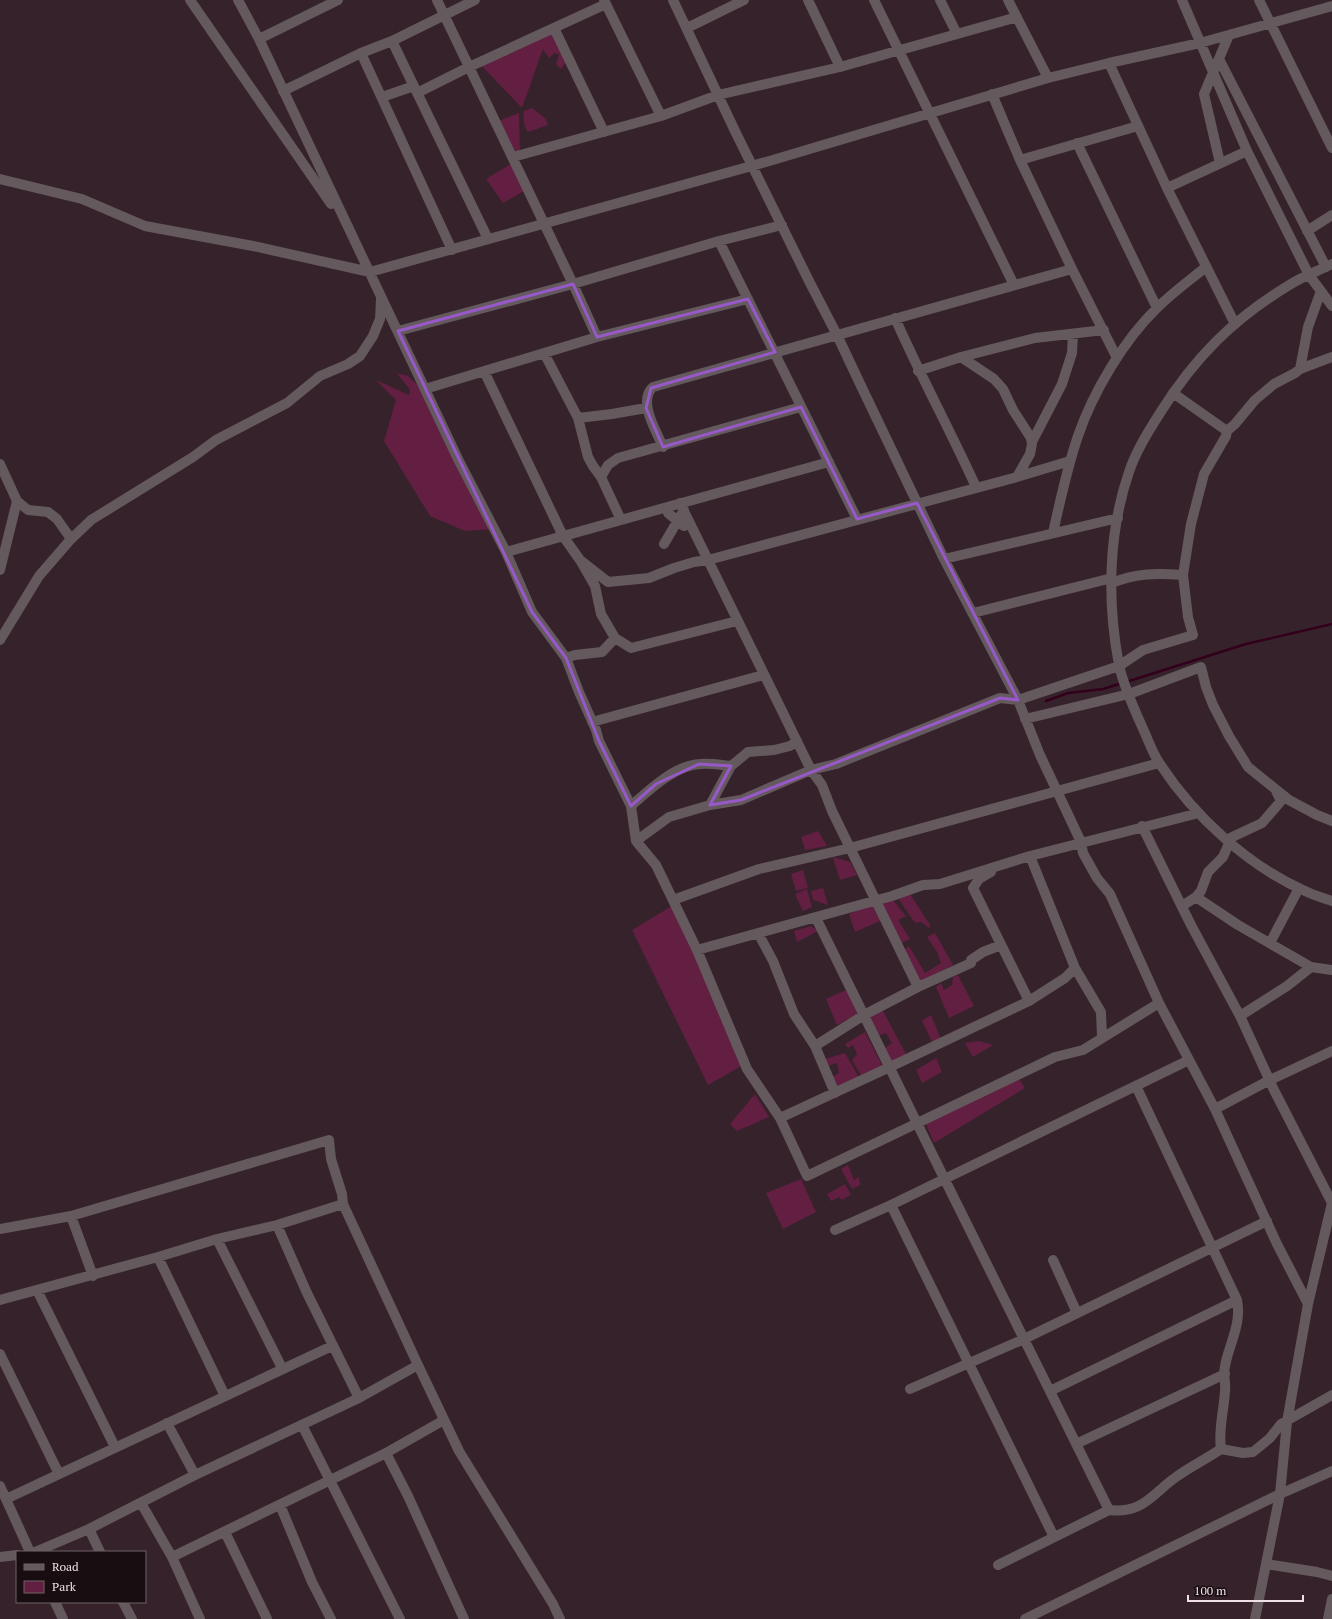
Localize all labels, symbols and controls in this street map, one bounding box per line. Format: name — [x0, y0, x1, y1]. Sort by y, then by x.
legend — [16, 1551, 146, 1603]
text: Road — [52, 1559, 79, 1574]
scale bar — [1188, 1577, 1303, 1603]
text: Park — [52, 1579, 77, 1594]
text: 100 m — [1194, 1583, 1227, 1598]

